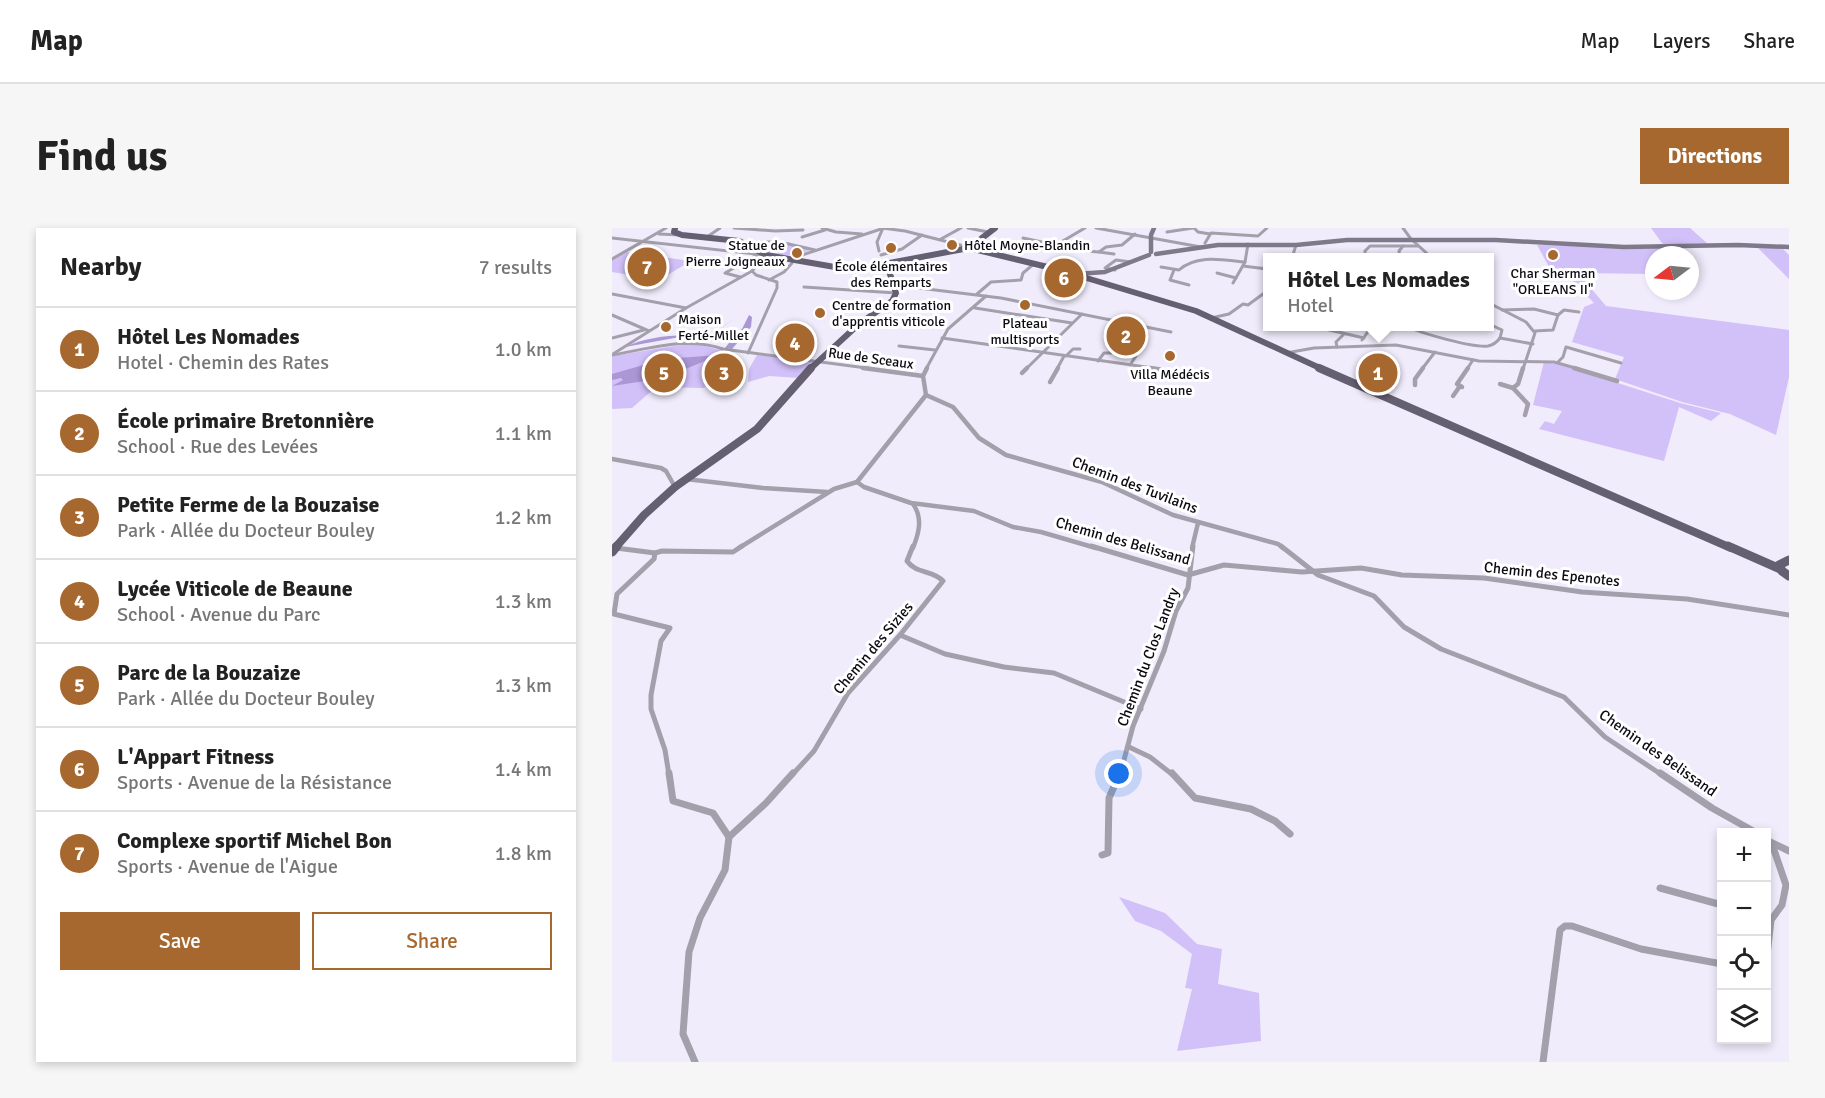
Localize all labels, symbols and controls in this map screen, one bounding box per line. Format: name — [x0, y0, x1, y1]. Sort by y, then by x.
text: Map — [30, 24, 83, 58]
text: Map — [1581, 28, 1619, 54]
text: Layers — [1652, 28, 1710, 54]
text: Share — [1743, 28, 1795, 54]
button: Directions — [1640, 128, 1789, 184]
text: Find us — [36, 131, 167, 182]
place label: Statue de Pierre Joigneaux — [686, 237, 786, 270]
place label: Hôtel Moyne-Blandin — [964, 237, 1090, 254]
marker: Hôtel Moyne-Blandin — [945, 238, 959, 252]
marker: École élémentaires des Remparts — [884, 241, 898, 255]
pin: 7 — [627, 244, 666, 290]
marker: Statue de Pierre Joigneaux — [790, 246, 804, 260]
north arrow — [1645, 246, 1699, 300]
marker: Char Sherman "ORLEANS II" — [1546, 248, 1560, 262]
text: Nearby — [60, 251, 141, 283]
popup — [1263, 253, 1494, 331]
text: 7 results — [479, 255, 552, 280]
pin: 6 — [1044, 256, 1084, 300]
place label: École élémentaires des Remparts — [834, 258, 948, 291]
place label: Char Sherman "ORLEANS II" — [1511, 265, 1595, 298]
text: Hôtel Les Nomades — [1287, 266, 1470, 293]
text: Hotel — [1287, 293, 1334, 318]
place label: Centre de formation d'apprentis viticole — [832, 297, 951, 330]
marker: Plateau multisports — [1018, 298, 1032, 312]
marker: Centre de formation d'apprentis viticole — [813, 306, 827, 320]
place label: Maison Ferté-Millet — [678, 311, 749, 344]
pin: 2 — [1106, 314, 1146, 358]
place label: Plateau multisports — [991, 315, 1059, 348]
marker: Maison Ferté-Millet — [659, 320, 673, 334]
pin: 4 — [776, 320, 814, 366]
text: Hôtel Les Nomades — [117, 323, 299, 350]
text: 1 — [74, 337, 85, 362]
text: 1.0 km — [495, 337, 552, 362]
street label: Rue de Sceaux — [827, 344, 915, 373]
marker: Villa Médécis Beaune — [1163, 349, 1177, 363]
text: Hotel · Chemin des Rates — [117, 350, 329, 375]
pin: 5 — [644, 350, 684, 396]
pin: 3 — [704, 350, 744, 396]
pin: 1 — [1358, 350, 1398, 396]
place label: Villa Médécis Beaune — [1130, 366, 1210, 399]
text: École primaire Bretonnière — [117, 407, 374, 434]
text: 2 — [74, 421, 85, 446]
text: 1.1 km — [495, 421, 552, 446]
text: School · Rue des Levées — [117, 434, 318, 459]
street label: Chemin des Tuvilains — [1069, 453, 1201, 517]
text: Petite Ferme de la Bouzaise — [117, 491, 379, 518]
text: 3 — [74, 505, 85, 530]
text: 1.2 km — [495, 505, 552, 530]
street label: Chemin des Belissand — [1054, 513, 1193, 569]
text: Park · Allée du Docteur Bouley — [117, 518, 375, 543]
street label: Chemin des Epenotes — [1483, 558, 1621, 590]
text: Lycée Viticole de Beaune — [117, 575, 353, 602]
street label: Chemin du Clos Landry — [1113, 585, 1183, 729]
text: 4 — [74, 589, 85, 614]
text: 1.3 km — [495, 589, 552, 614]
street label: Chemin des Sizies — [829, 598, 917, 698]
text: School · Avenue du Parc — [117, 602, 320, 627]
text: Parc de la Bouzaize — [117, 659, 301, 686]
text: 5 — [74, 673, 85, 698]
text: 1.3 km — [495, 673, 552, 698]
text: Park · Allée du Docteur Bouley — [117, 686, 375, 711]
street label: Chemin des Belissand — [1596, 706, 1720, 800]
text: L'Appart Fitness — [117, 743, 274, 770]
text: 6 — [74, 757, 85, 782]
text: 1.4 km — [495, 757, 552, 782]
your location — [1104, 759, 1133, 788]
text: Sports · Avenue de la Résistance — [117, 770, 392, 795]
text: Complexe sportif Michel Bon — [117, 827, 392, 854]
map controls — [1717, 828, 1771, 1044]
button: + — [1717, 828, 1771, 882]
text: 7 — [74, 841, 85, 866]
text: 1.8 km — [495, 841, 552, 866]
text: Sports · Avenue de l'Aigue — [117, 854, 338, 879]
button: − — [1717, 882, 1771, 936]
button: Save — [60, 912, 300, 970]
button: Share — [312, 912, 552, 970]
button: locate — [1717, 936, 1771, 990]
button: layers — [1717, 990, 1771, 1044]

